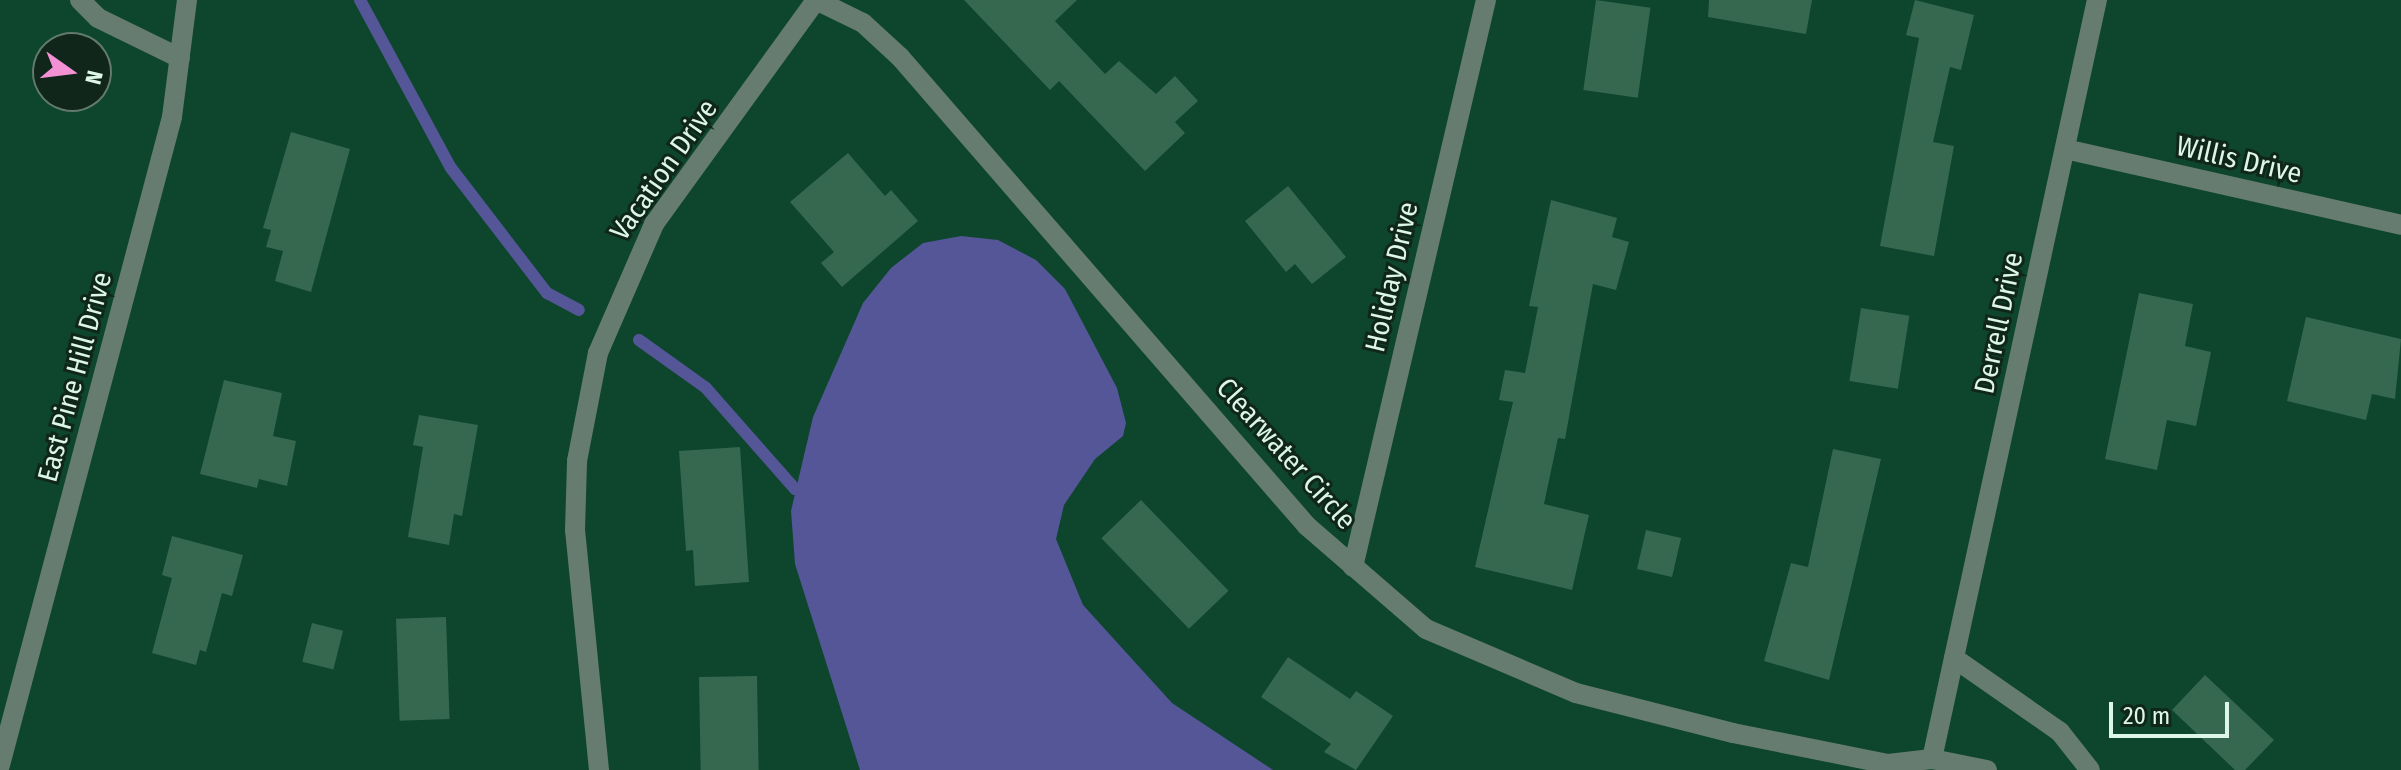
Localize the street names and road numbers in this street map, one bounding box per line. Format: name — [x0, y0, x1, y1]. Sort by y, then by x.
street label: Vacation Drive — [603, 93, 725, 247]
street label: Willis Drive — [2173, 129, 2305, 191]
street label: Holiday Drive — [1358, 199, 1426, 355]
street label: Derrell Drive — [1968, 249, 2030, 397]
street label: East Pine Hill Drive — [31, 269, 119, 485]
street label: Clearwater Circle — [1209, 371, 1363, 537]

